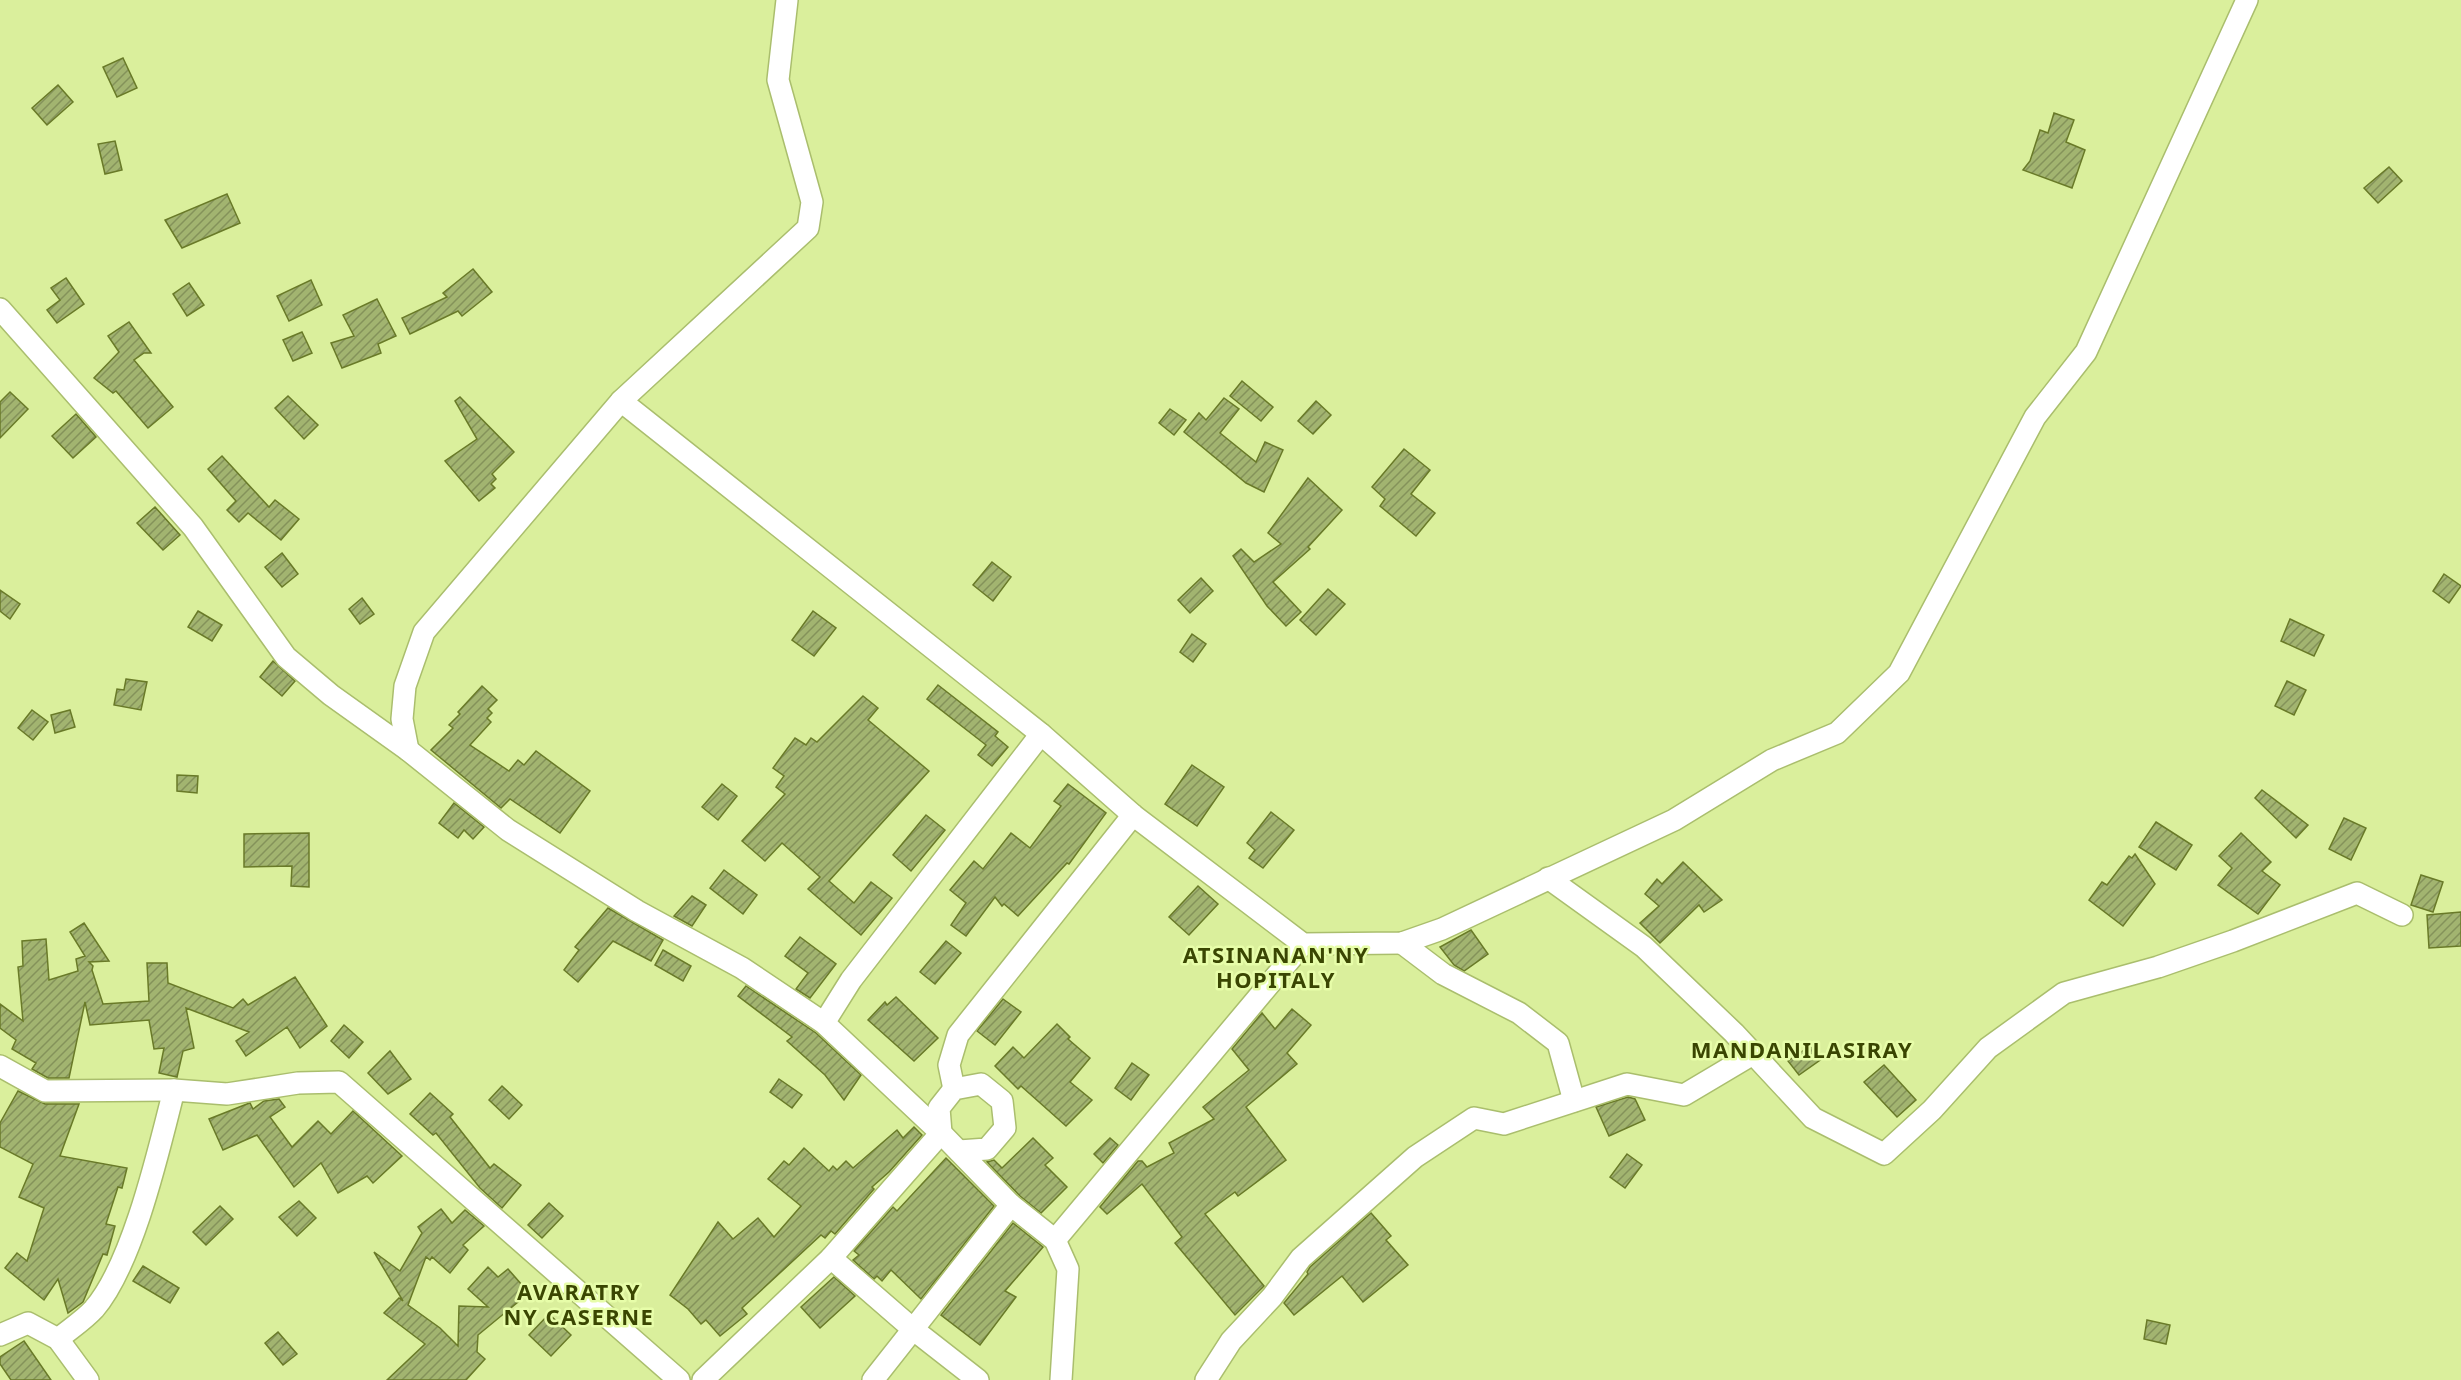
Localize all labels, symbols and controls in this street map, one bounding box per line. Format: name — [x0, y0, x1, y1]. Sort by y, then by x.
district label: ATSINANAN'NY HOPITALY — [1183, 939, 1369, 994]
district label: MANDANILASIRAY — [1691, 1034, 1913, 1064]
district label: AVARATRY NY CASERNE — [504, 1276, 654, 1331]

